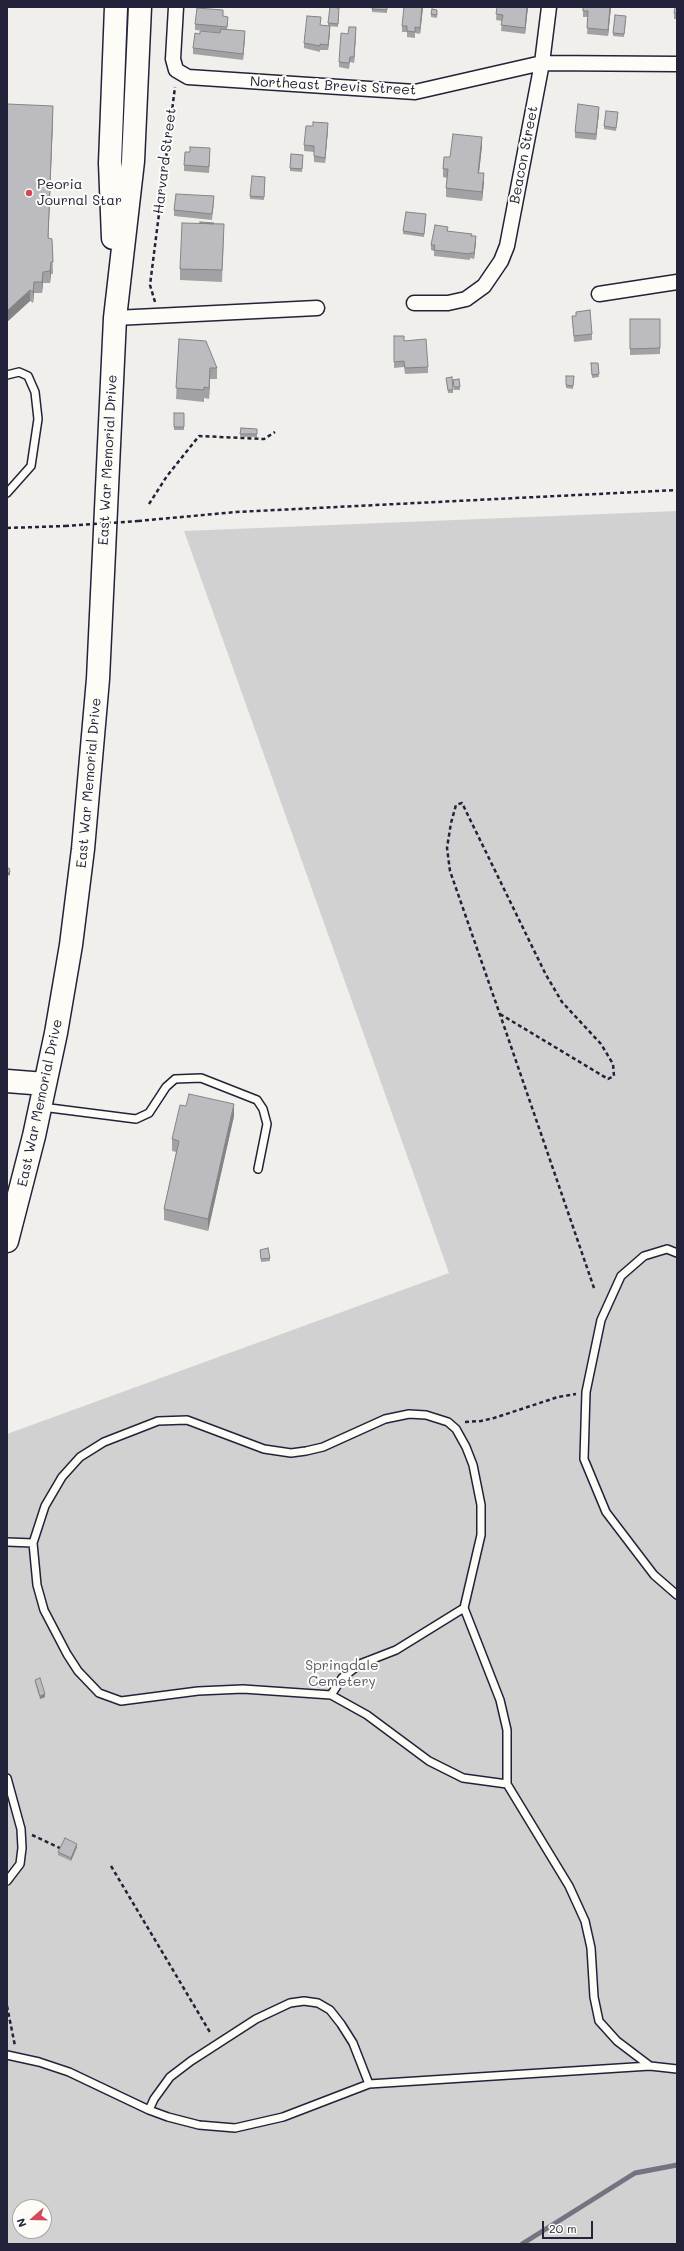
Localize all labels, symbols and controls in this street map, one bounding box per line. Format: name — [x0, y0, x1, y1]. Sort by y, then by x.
street label: Northeast Brevis Street — [249, 73, 417, 99]
street label: Beacon Street — [506, 105, 542, 205]
street label: Harvard Street — [150, 107, 180, 215]
place label: Peoria Journal Star — [37, 177, 122, 210]
marker: Peoria Journal Star — [24, 188, 34, 198]
street label: East War Memorial Drive — [95, 374, 121, 546]
street label: East War Memorial Drive — [73, 697, 105, 869]
street label: East War Memorial Drive — [14, 1018, 66, 1188]
park label: Springdale Cemetery — [305, 1658, 379, 1690]
north arrow — [12, 2199, 52, 2239]
scale bar — [544, 2213, 595, 2239]
text: N — [13, 2216, 30, 2229]
text: 20 m — [549, 2220, 577, 2236]

